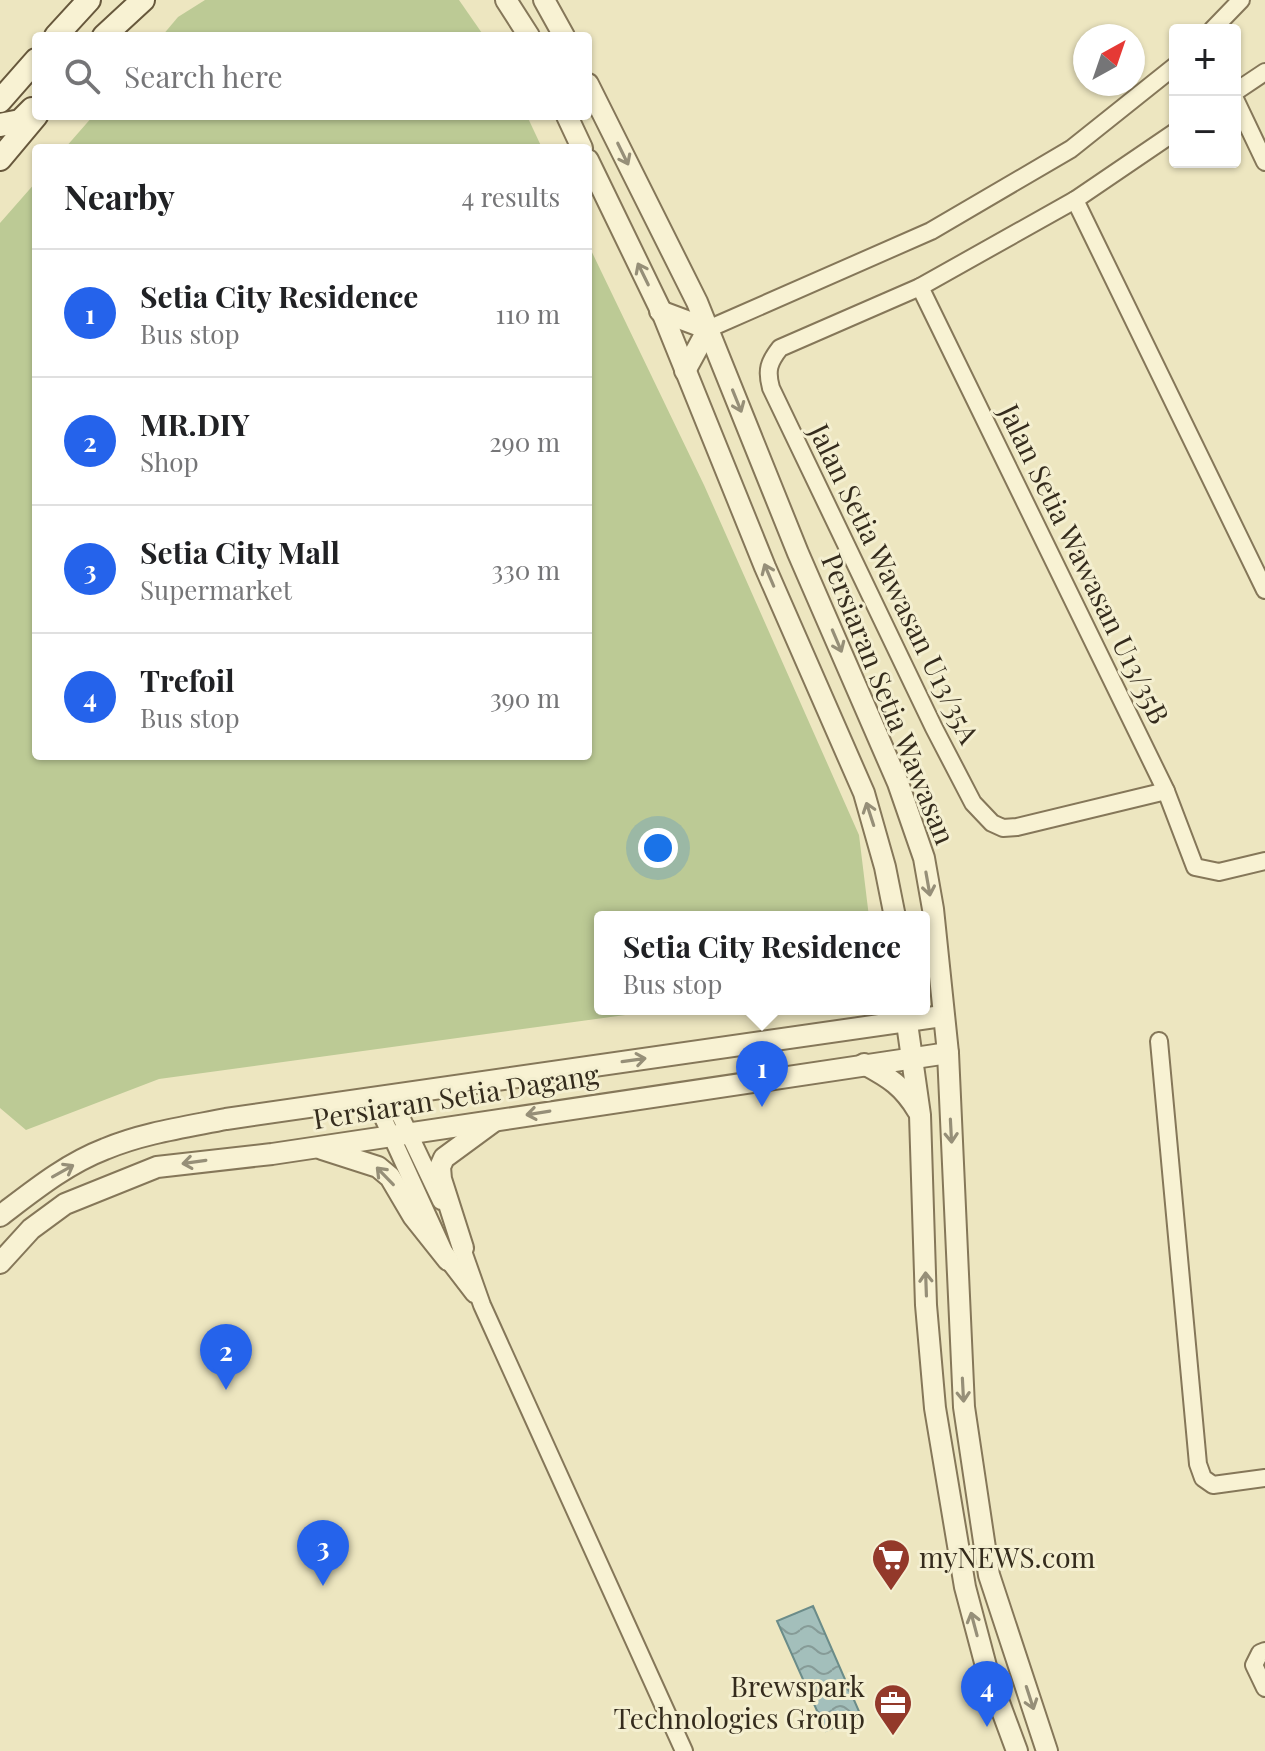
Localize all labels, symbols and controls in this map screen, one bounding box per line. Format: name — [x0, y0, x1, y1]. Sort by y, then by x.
north arrow — [1073, 24, 1145, 96]
map controls — [1169, 24, 1241, 168]
button: + — [1169, 24, 1241, 96]
search box — [32, 32, 592, 120]
icon: search — [60, 54, 104, 98]
text: Search here — [124, 56, 283, 96]
button: − — [1169, 96, 1241, 168]
one-way arrow — [615, 141, 631, 165]
text: Nearby — [64, 173, 175, 219]
text: 4 results — [461, 179, 560, 214]
one-way arrow — [635, 262, 650, 286]
text: Setia City Residence — [140, 276, 418, 316]
text: 1 — [85, 296, 95, 331]
text: 110 m — [496, 296, 560, 331]
text: Bus stop — [140, 316, 240, 351]
one-way arrow — [731, 388, 745, 413]
street label: Jalan Setia Wawasan U13/35B — [991, 396, 1179, 729]
text: MR.DIY — [140, 404, 250, 444]
street label: Jalan Setia Wawasan U13/35A — [801, 416, 989, 750]
text: 2 — [83, 424, 97, 459]
text: 290 m — [489, 424, 560, 459]
text: Shop — [140, 444, 199, 479]
text: Setia City Mall — [140, 532, 340, 572]
street label: Persiaran Setia Wawasan — [814, 547, 965, 850]
text: 3 — [84, 552, 96, 587]
text: 330 m — [491, 552, 560, 587]
one-way arrow — [760, 563, 775, 588]
text: Supermarket — [140, 572, 292, 607]
one-way arrow — [830, 628, 845, 653]
text: Trefoil — [140, 660, 235, 700]
text: 4 — [83, 680, 97, 715]
text: 390 m — [490, 680, 560, 715]
text: Bus stop — [140, 700, 240, 735]
one-way arrow — [862, 802, 876, 827]
your location — [638, 828, 678, 868]
one-way arrow — [922, 870, 937, 896]
popup — [594, 911, 930, 1015]
text: Setia City Residence — [623, 926, 901, 966]
text: Bus stop — [623, 966, 722, 1001]
pin: 1 — [736, 1041, 788, 1107]
one-way arrow — [621, 1052, 646, 1067]
street label: Persiaran Setia Dagang — [310, 1055, 602, 1136]
one-way arrow — [526, 1106, 551, 1121]
one-way arrow — [944, 1117, 959, 1143]
one-way arrow — [182, 1155, 207, 1170]
one-way arrow — [51, 1163, 75, 1178]
one-way arrow — [376, 1167, 395, 1186]
one-way arrow — [918, 1271, 933, 1298]
pin: 2 — [200, 1324, 252, 1390]
one-way arrow — [956, 1376, 971, 1403]
pin: 3 — [297, 1520, 349, 1586]
supermarket icon: myNEWS.com — [870, 1537, 912, 1592]
place label: myNEWS.com — [919, 1538, 1096, 1575]
one-way arrow — [966, 1611, 981, 1637]
pin: 4 — [961, 1661, 1013, 1727]
place label: Brewspark Technologies Group — [614, 1667, 866, 1736]
office icon: Brewspark Technologies Group — [872, 1682, 914, 1737]
one-way arrow — [1023, 1685, 1038, 1710]

